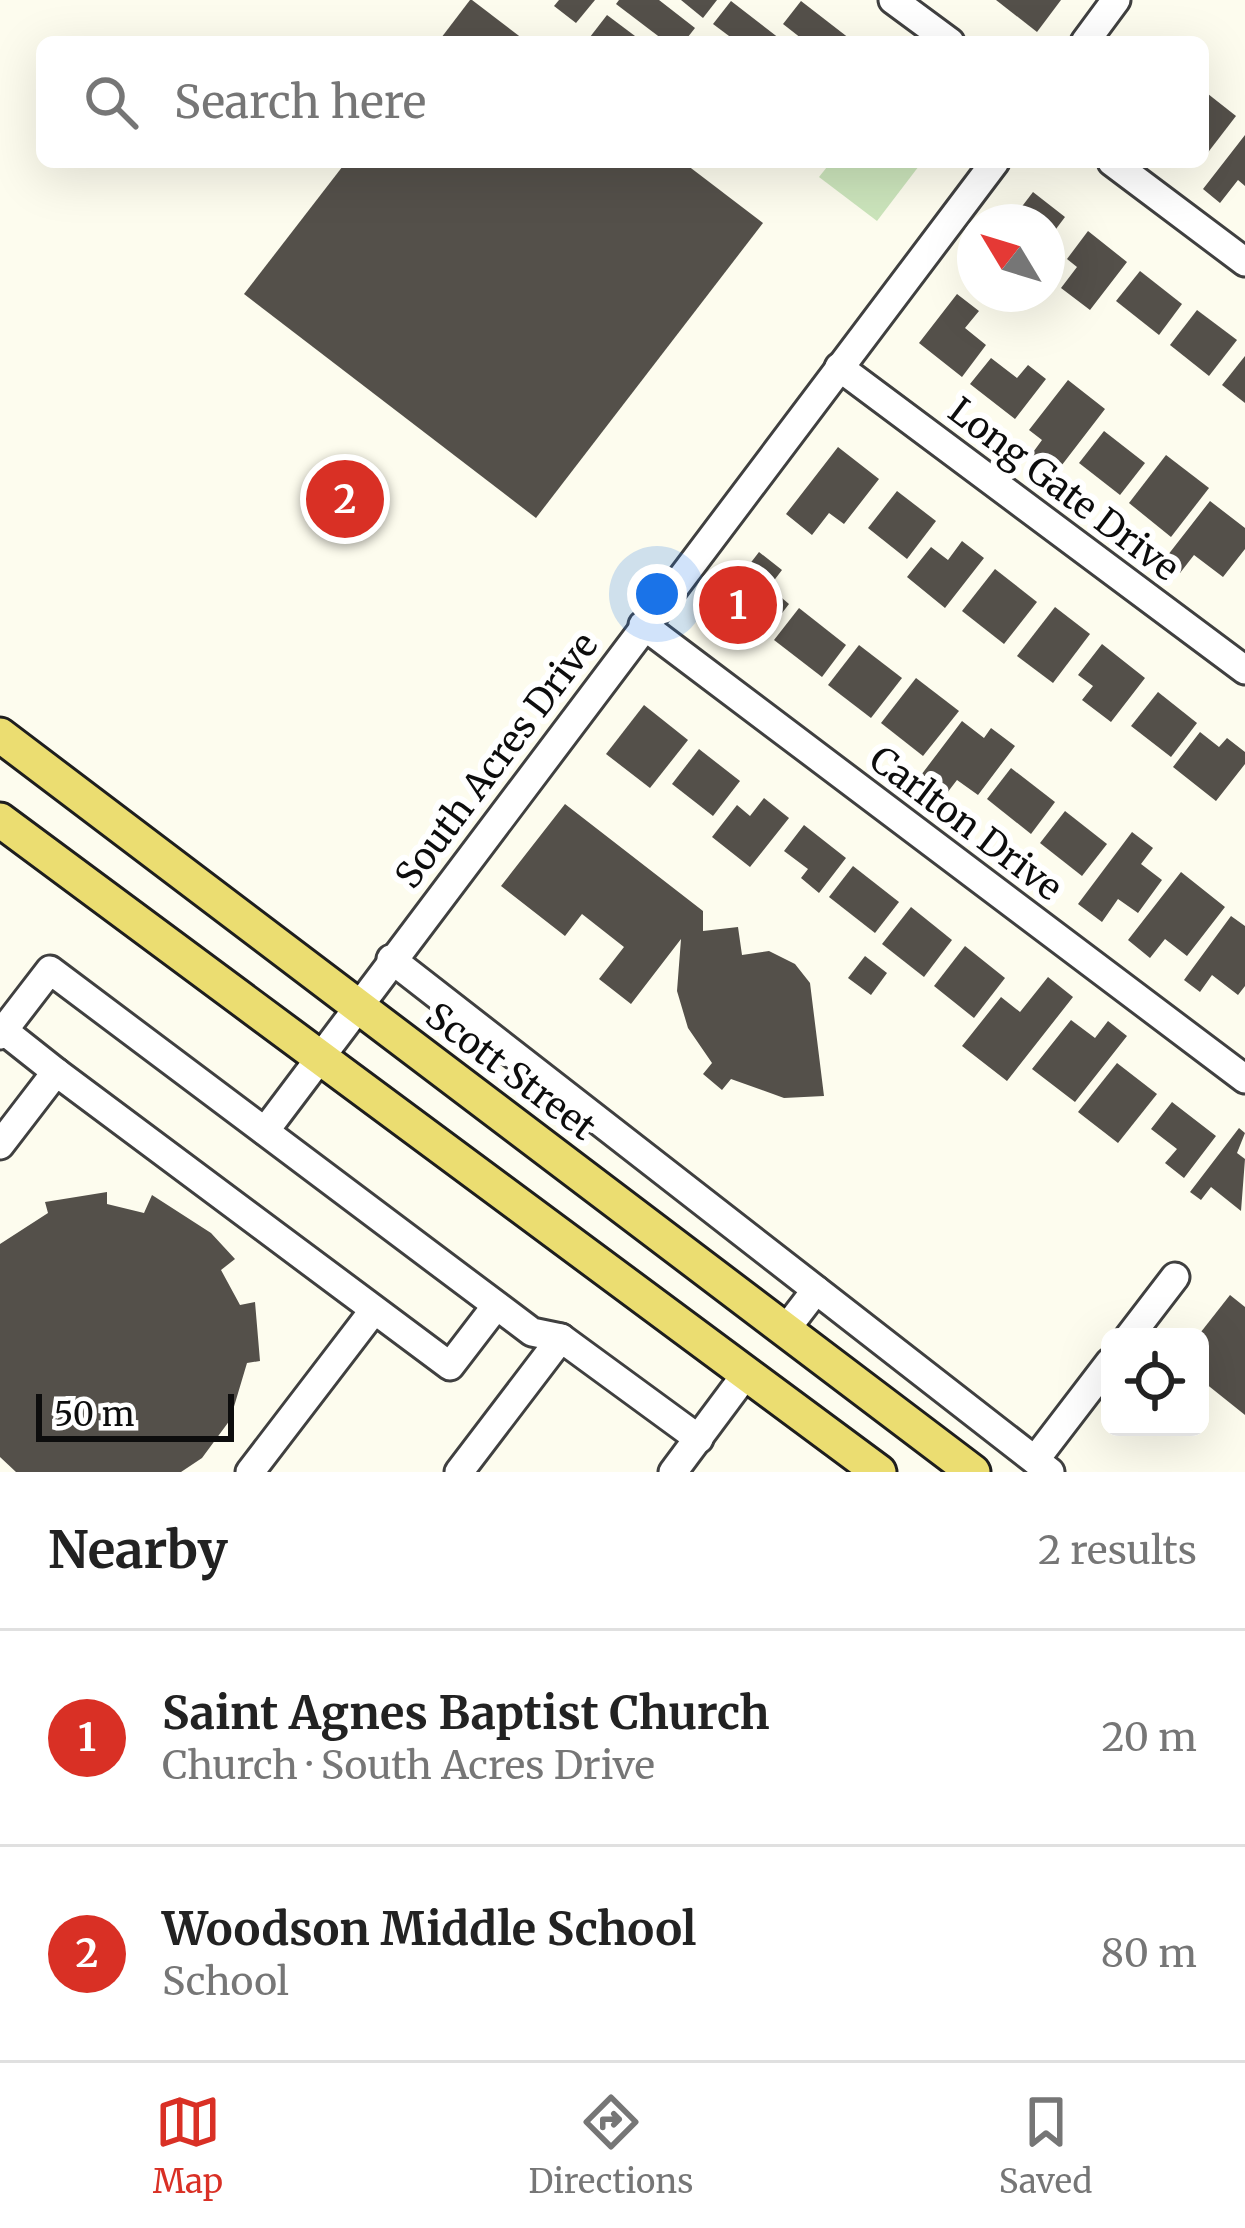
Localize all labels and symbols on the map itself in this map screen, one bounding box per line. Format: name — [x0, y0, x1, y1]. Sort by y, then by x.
north arrow — [957, 204, 1065, 312]
street label: Long Gate Drive — [940, 388, 1188, 591]
pin: 2 — [306, 454, 384, 544]
pin: 1 — [699, 560, 777, 650]
your location — [627, 564, 687, 624]
street label: South Acres Drive — [386, 624, 607, 897]
street label: Carlton Drive — [861, 736, 1071, 910]
street label: Scott Street — [417, 993, 604, 1150]
scale bar — [36, 1388, 234, 1441]

